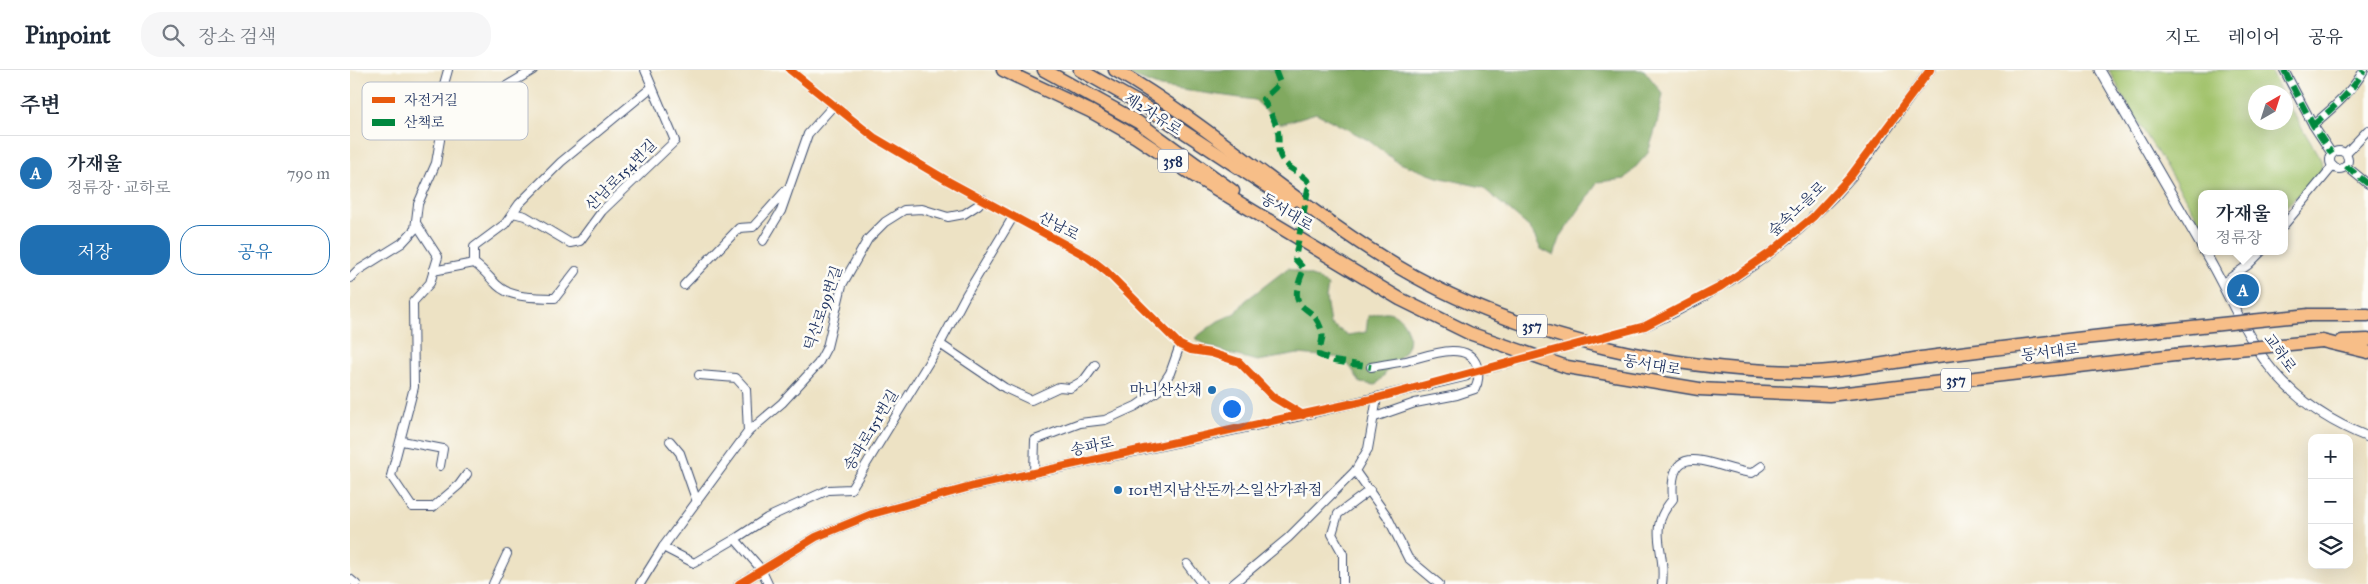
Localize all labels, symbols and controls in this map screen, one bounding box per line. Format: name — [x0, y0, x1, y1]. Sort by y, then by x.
search box — [141, 12, 491, 57]
text: Pinpoint — [25, 20, 111, 50]
icon: search — [159, 21, 187, 49]
text: 장소 검색 — [199, 25, 276, 48]
text: 지도 — [2165, 26, 2200, 48]
text: 레이어 — [2228, 26, 2280, 48]
text: 공유 — [2308, 26, 2343, 48]
legend — [362, 82, 528, 140]
north arrow — [2248, 85, 2293, 130]
street label: 제2자유로 — [1121, 89, 1186, 140]
text: 주변 — [20, 92, 61, 118]
text: 자전거길 — [404, 92, 458, 109]
text: 산책로 — [404, 114, 445, 131]
street label: 산남로154번길 — [582, 136, 660, 214]
road number: 358 — [1158, 150, 1188, 172]
text: 가재울 — [67, 152, 122, 175]
text: A — [31, 164, 41, 183]
text: 790 m — [287, 164, 330, 183]
street label: 숲속노을로 — [1764, 177, 1830, 240]
text: 정류장 · 교하로 — [67, 178, 170, 197]
street label: 동서대로 — [1258, 189, 1317, 235]
popup — [2198, 190, 2288, 255]
text: 가재울 — [2215, 202, 2271, 225]
street label: 산남로 — [1036, 208, 1083, 244]
button: 저장 — [20, 225, 170, 275]
button: 공유 — [180, 225, 330, 275]
text: 정류장 — [2215, 228, 2262, 247]
street label: 덕산로99번길 — [800, 263, 846, 353]
pin: A — [2227, 271, 2259, 309]
road number: 357 — [1517, 315, 1547, 338]
street label: 교하로 — [2260, 330, 2300, 376]
street label: 동서대로 — [2020, 339, 2080, 364]
street label: 동서대로 — [1622, 351, 1683, 379]
road number: 357 — [1941, 368, 1971, 392]
place label: 마니산산채 — [1130, 381, 1202, 399]
marker: 마니산산채 — [1206, 384, 1218, 396]
street label: 송파로151번길 — [840, 386, 902, 474]
your location — [1219, 396, 1245, 422]
street label: 송파로 — [1069, 433, 1116, 459]
map controls — [2308, 434, 2353, 569]
button: + — [2308, 434, 2353, 479]
button: − — [2308, 479, 2353, 524]
place label: 101번지남산돈까스일산가좌점 — [1128, 481, 1322, 499]
marker: 101번지남산돈까스일산가좌점 — [1112, 484, 1124, 496]
button: layers — [2308, 524, 2353, 569]

